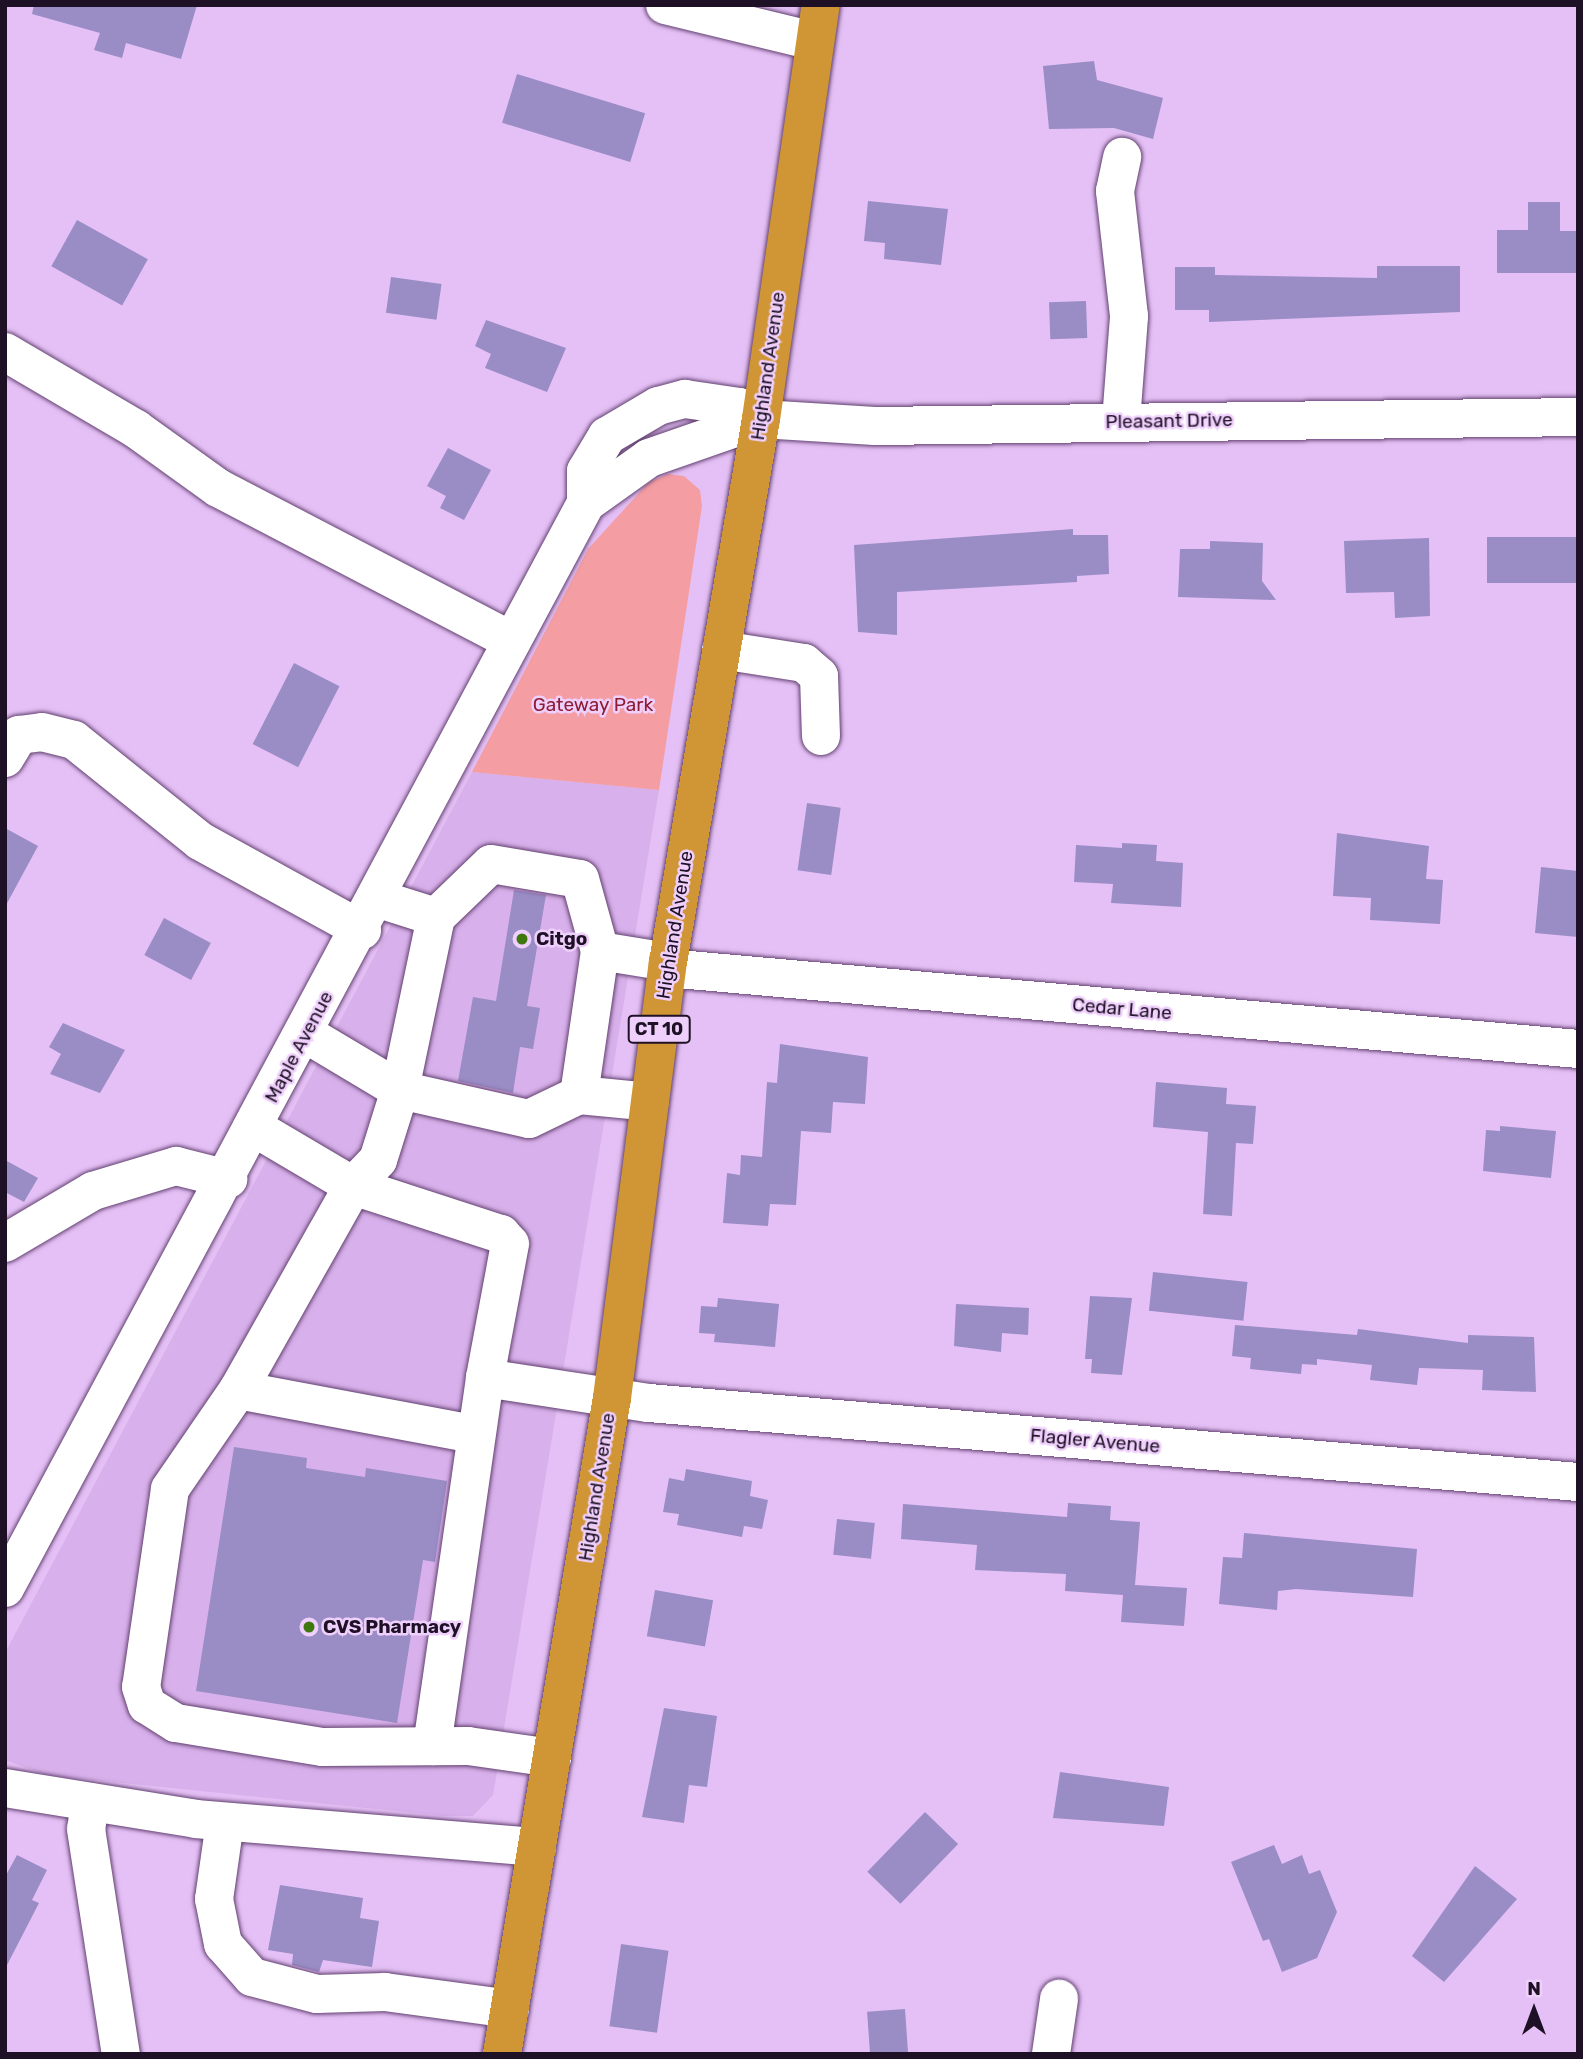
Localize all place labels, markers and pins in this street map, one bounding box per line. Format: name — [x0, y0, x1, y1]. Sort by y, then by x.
place label: Citgo — [536, 928, 587, 950]
marker: Citgo — [514, 931, 530, 947]
place label: CVS Pharmacy — [323, 1616, 461, 1638]
marker: CVS Pharmacy — [301, 1619, 317, 1635]

